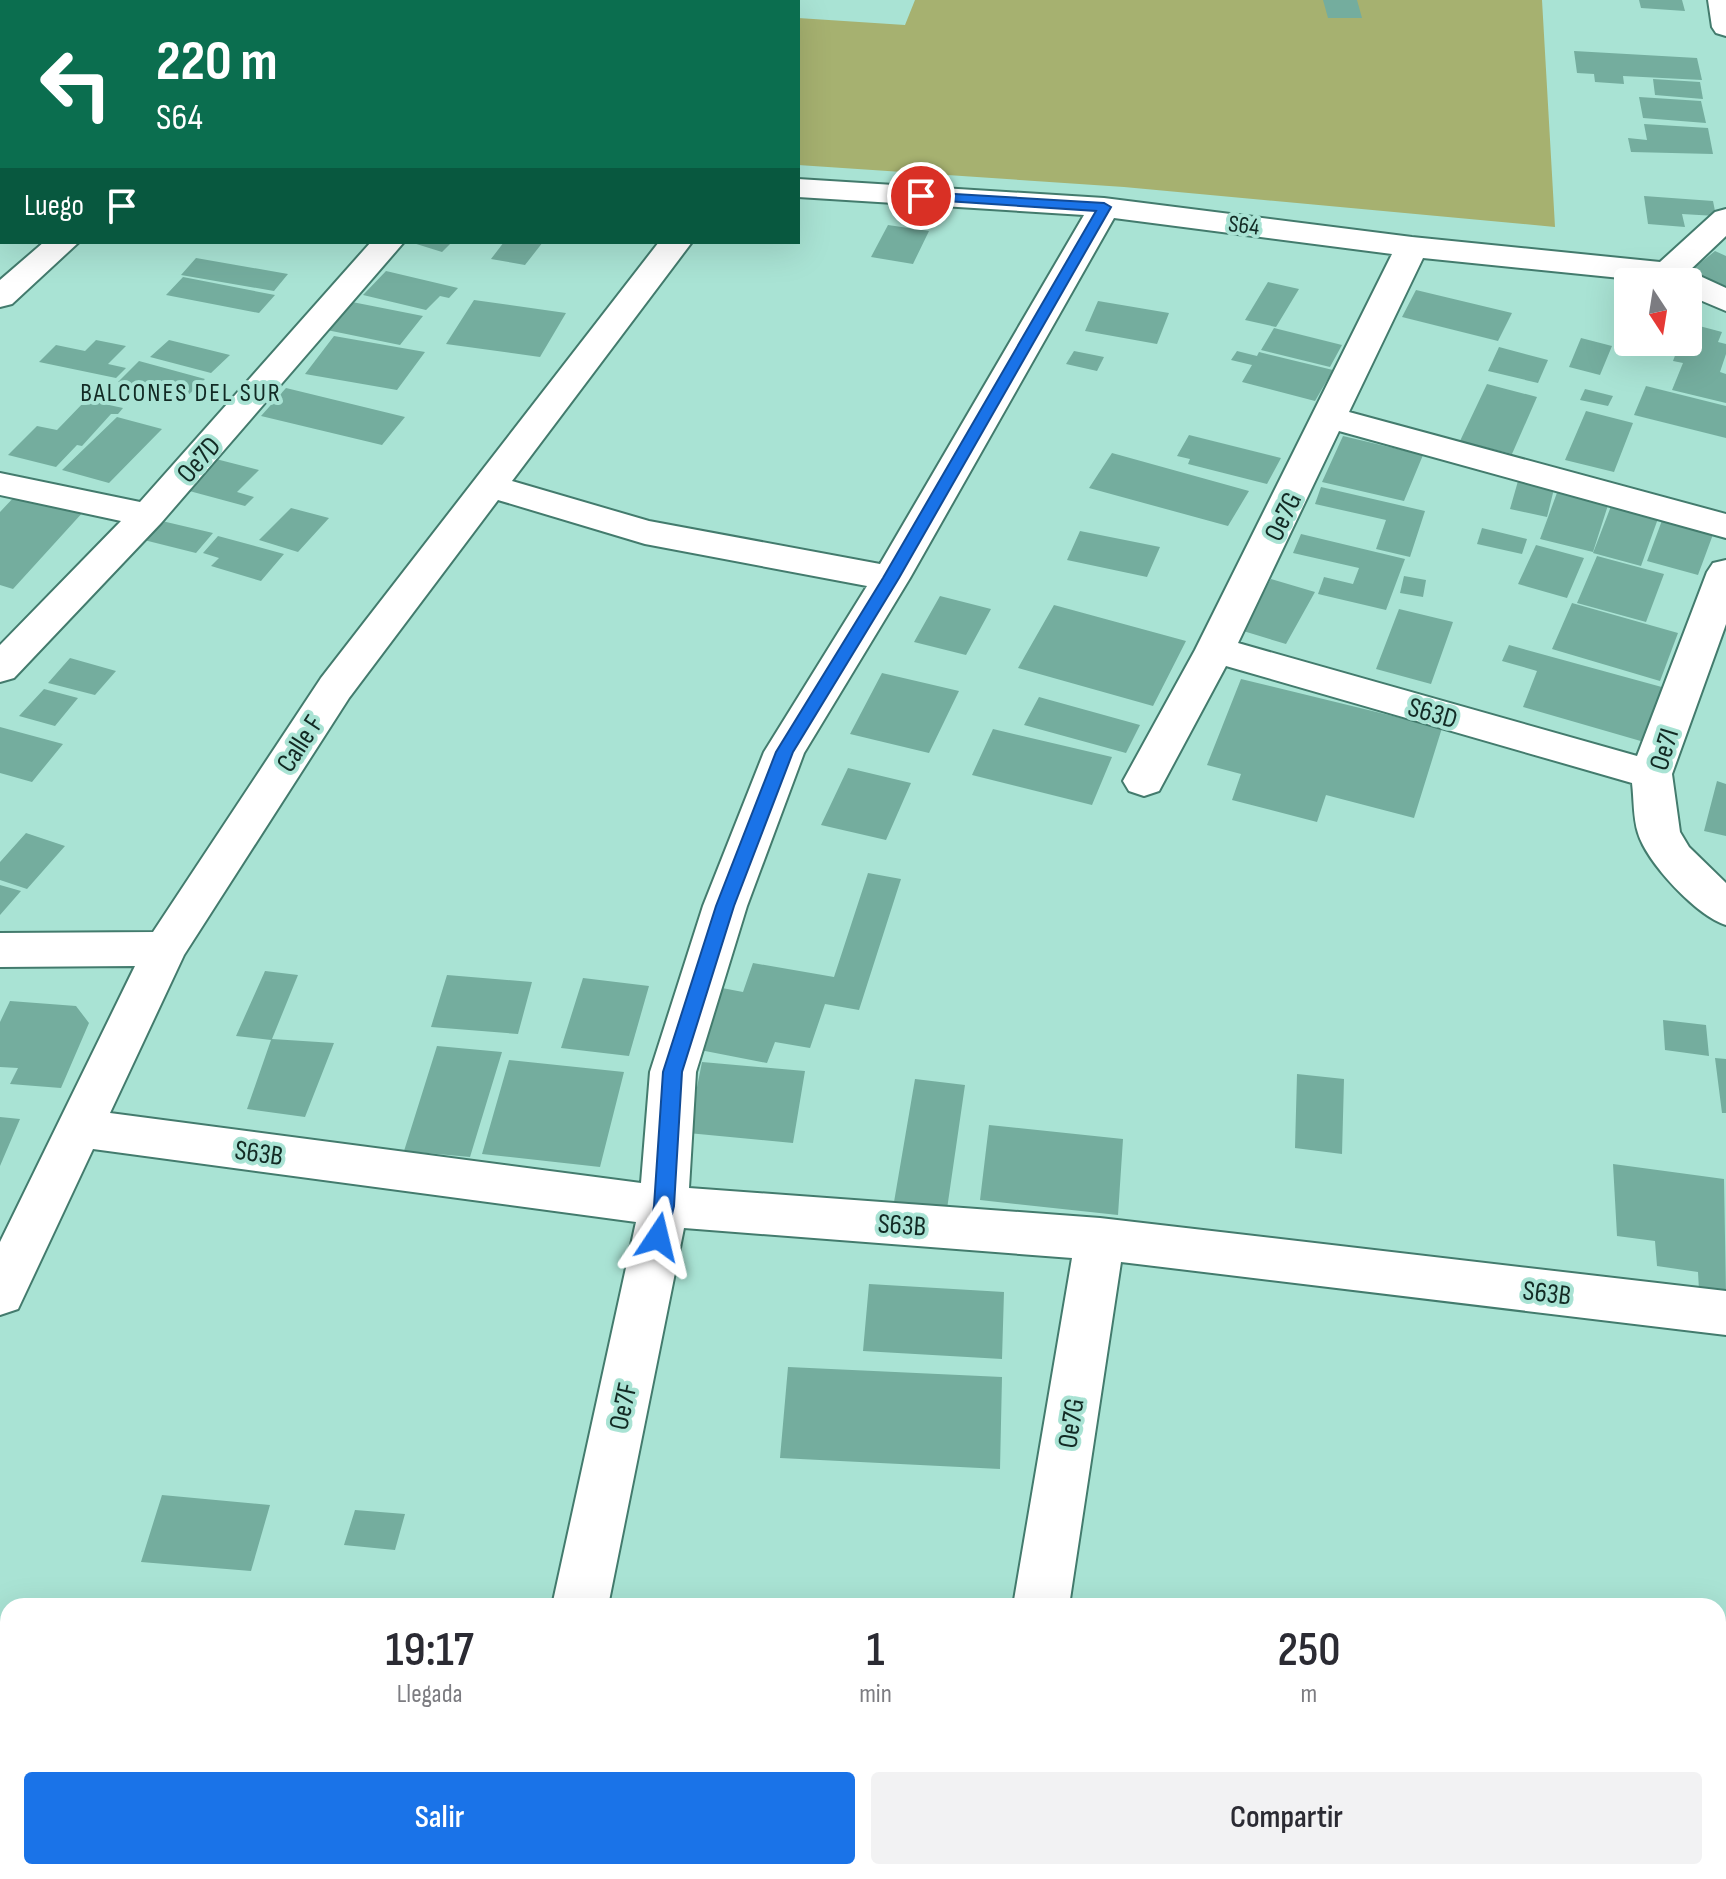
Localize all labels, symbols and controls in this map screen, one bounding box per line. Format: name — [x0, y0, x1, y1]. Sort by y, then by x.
text: 220 m — [156, 29, 278, 96]
icon: left — [24, 32, 128, 136]
text: S64 — [156, 97, 203, 140]
pin — [887, 162, 955, 230]
icon: arrive — [899, 174, 943, 218]
icon: arrive — [100, 184, 144, 228]
text: Luego — [24, 188, 84, 224]
street label: S64 — [1227, 209, 1261, 242]
north arrow — [1614, 268, 1702, 356]
map controls — [1614, 268, 1702, 356]
district label: BALCONES DEL SUR — [80, 378, 282, 409]
street label: Oe7D — [170, 430, 228, 490]
street label: Oe7G — [1258, 487, 1309, 546]
street label: S63D — [1404, 691, 1461, 736]
street label: Calle F — [270, 709, 331, 778]
street label: Oe7I — [1642, 724, 1686, 774]
street label: S63B — [233, 1134, 285, 1173]
position arrow — [616, 1195, 700, 1279]
street label: S63B — [877, 1207, 927, 1244]
street label: S63B — [1521, 1274, 1573, 1313]
street label: Oe7F — [602, 1380, 645, 1433]
street label: Oe7G — [1051, 1396, 1092, 1451]
text: 19:17 — [386, 1622, 474, 1679]
text: 1 — [867, 1622, 884, 1679]
text: 250 — [1277, 1622, 1340, 1679]
text: Llegada — [397, 1679, 462, 1710]
text: min — [859, 1679, 892, 1710]
text: m — [1301, 1679, 1317, 1710]
button: Salir — [24, 1772, 855, 1864]
button: Compartir — [871, 1772, 1702, 1864]

